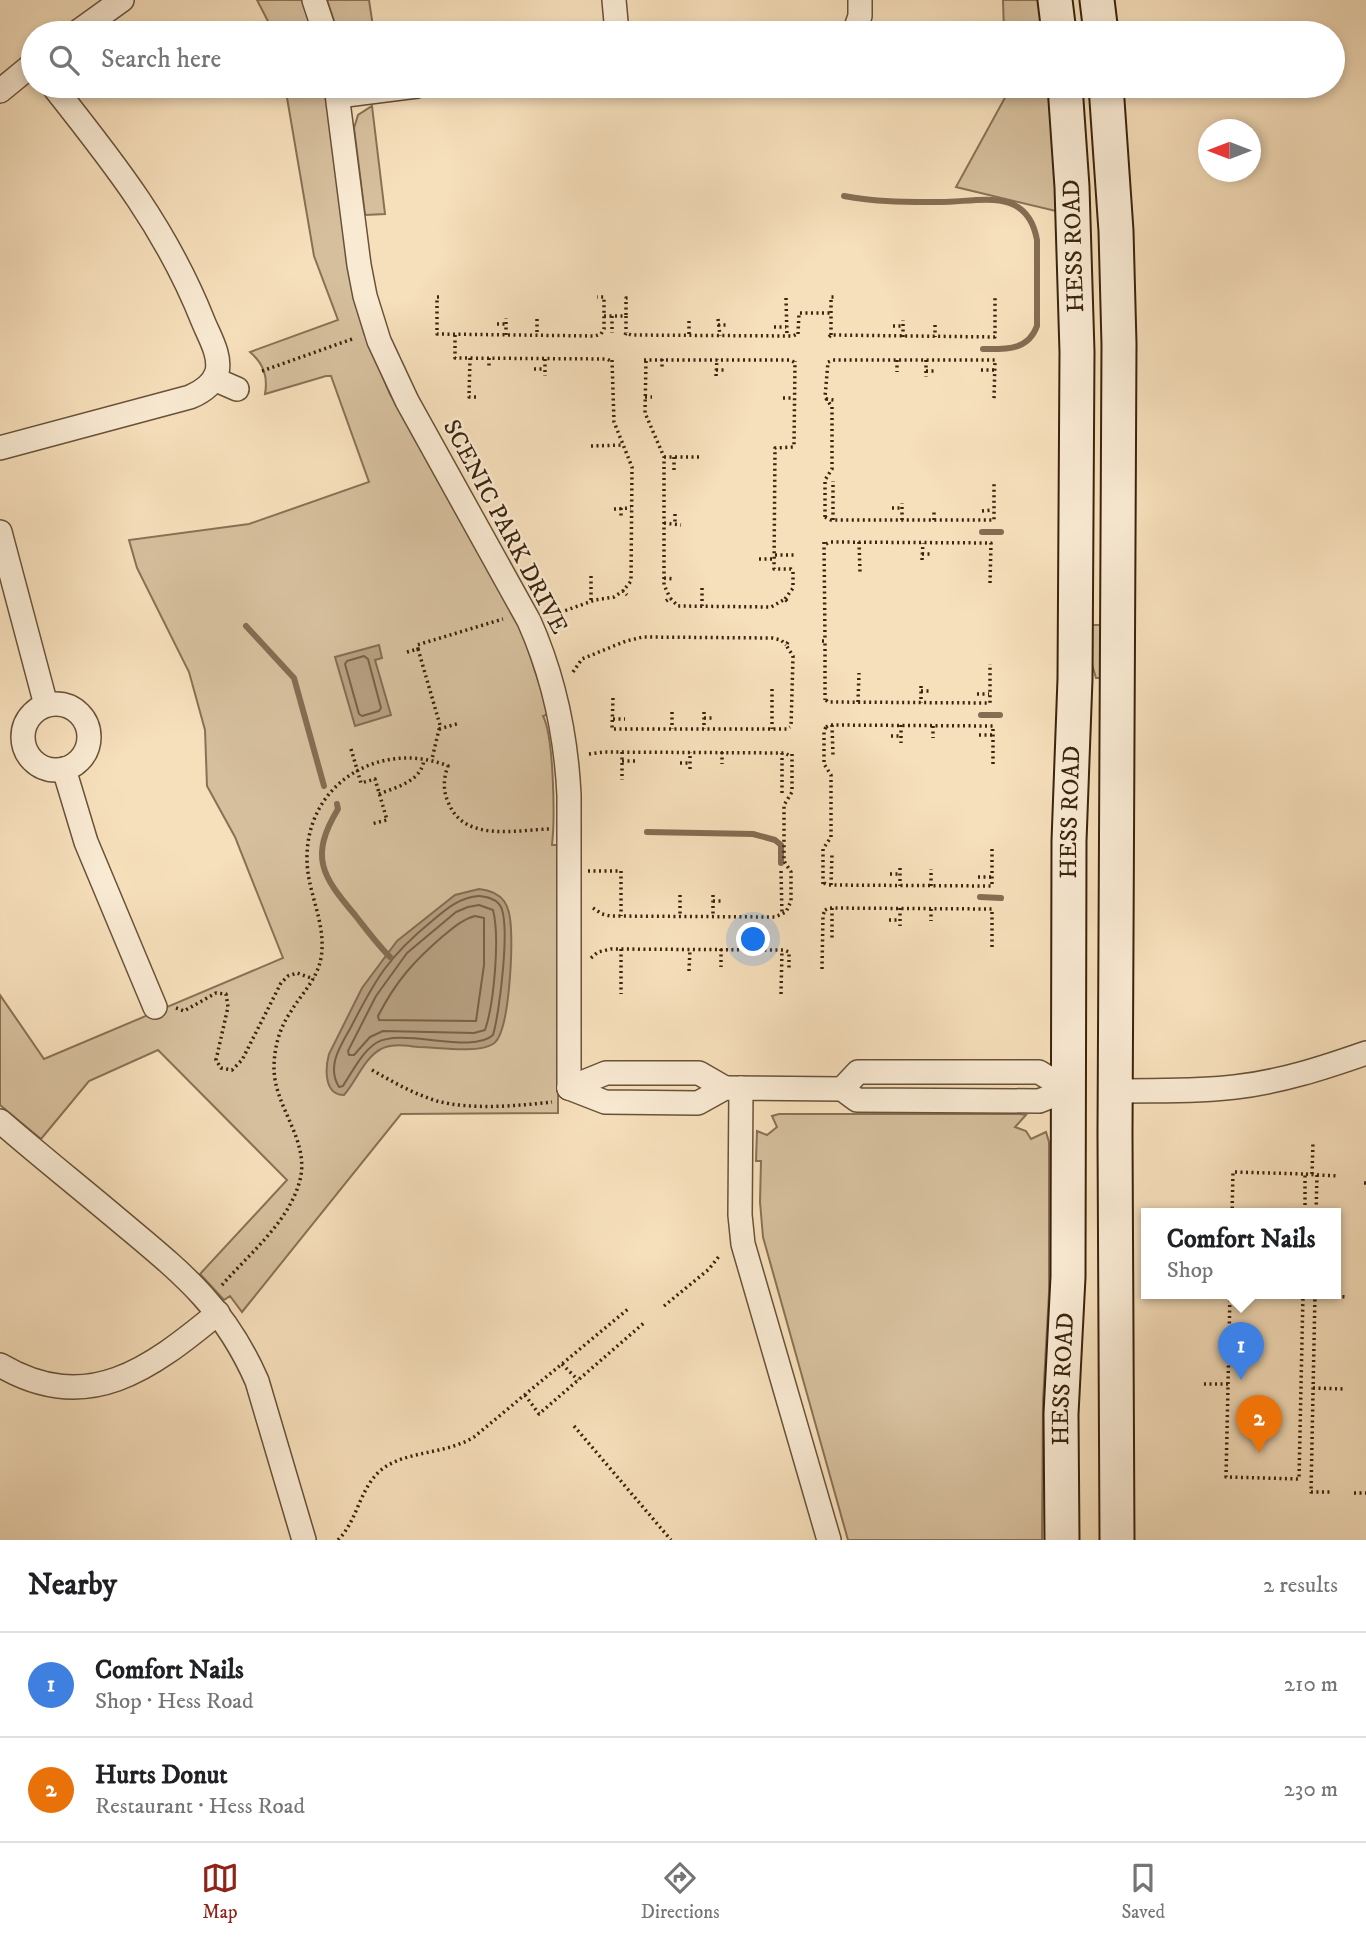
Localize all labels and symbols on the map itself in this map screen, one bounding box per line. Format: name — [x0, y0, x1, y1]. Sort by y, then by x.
north arrow — [1198, 119, 1261, 182]
street label: HESS ROAD — [1057, 179, 1091, 313]
street label: SCENIC PARK DRIVE — [436, 415, 574, 639]
street label: HESS ROAD — [1054, 745, 1088, 879]
your location — [736, 922, 770, 956]
street label: HESS ROAD — [1046, 1312, 1081, 1446]
pin: 1 — [1218, 1322, 1264, 1380]
pin: 2 — [1236, 1395, 1282, 1453]

